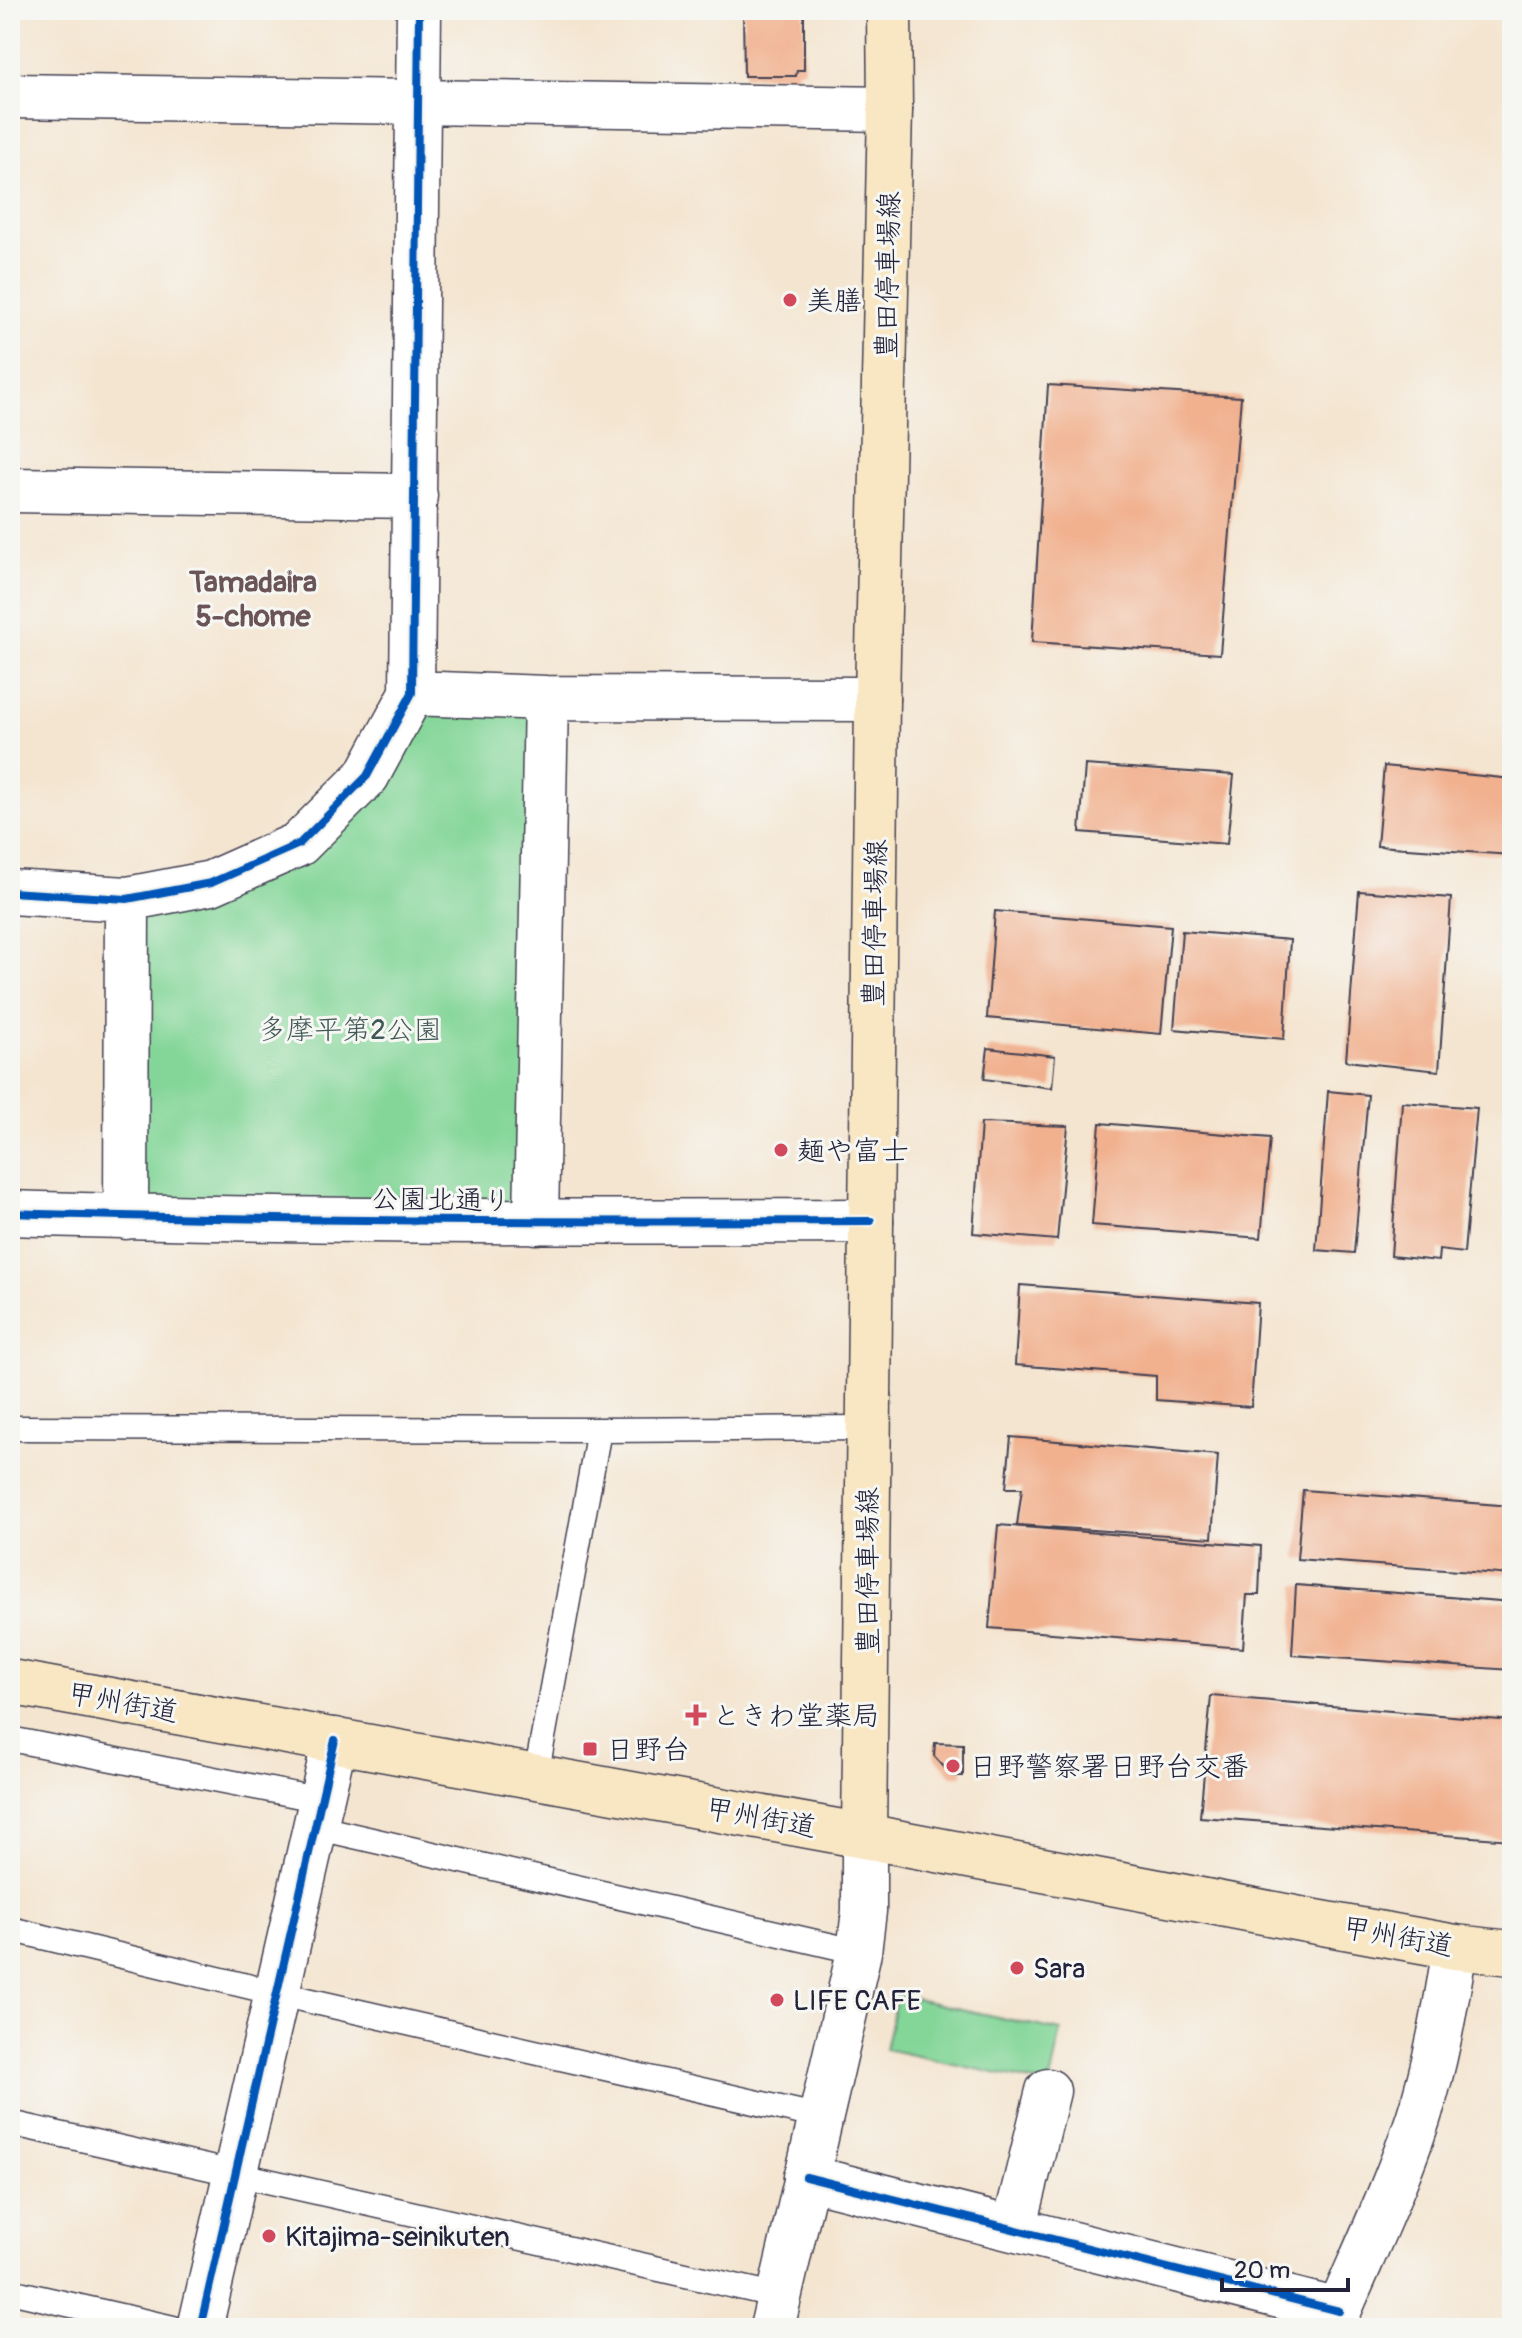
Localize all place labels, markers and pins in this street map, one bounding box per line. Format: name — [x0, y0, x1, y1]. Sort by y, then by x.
place label: 美膳 — [806, 284, 862, 319]
marker: 美膳 — [781, 291, 799, 309]
place label: 麺や富士 — [797, 1134, 909, 1169]
marker: 麺や富士 — [772, 1141, 790, 1159]
place label: ときわ堂薬局 — [712, 1699, 880, 1734]
marker: ときわ堂薬局 — [687, 1706, 705, 1724]
place label: 日野台 — [606, 1733, 690, 1768]
marker: 日野台 — [581, 1740, 599, 1758]
place label: 日野警察署日野台交番 — [969, 1750, 1249, 1785]
marker: 日野警察署日野台交番 — [944, 1757, 962, 1775]
place label: Sara — [1033, 1952, 1085, 1987]
marker: Sara — [1008, 1959, 1026, 1977]
place label: LIFE CAFE — [793, 1984, 921, 2019]
marker: LIFE CAFE — [768, 1991, 786, 2009]
place label: Kitajima-seinikuten — [285, 2220, 510, 2255]
marker: Kitajima-seinikuten — [260, 2227, 278, 2245]

